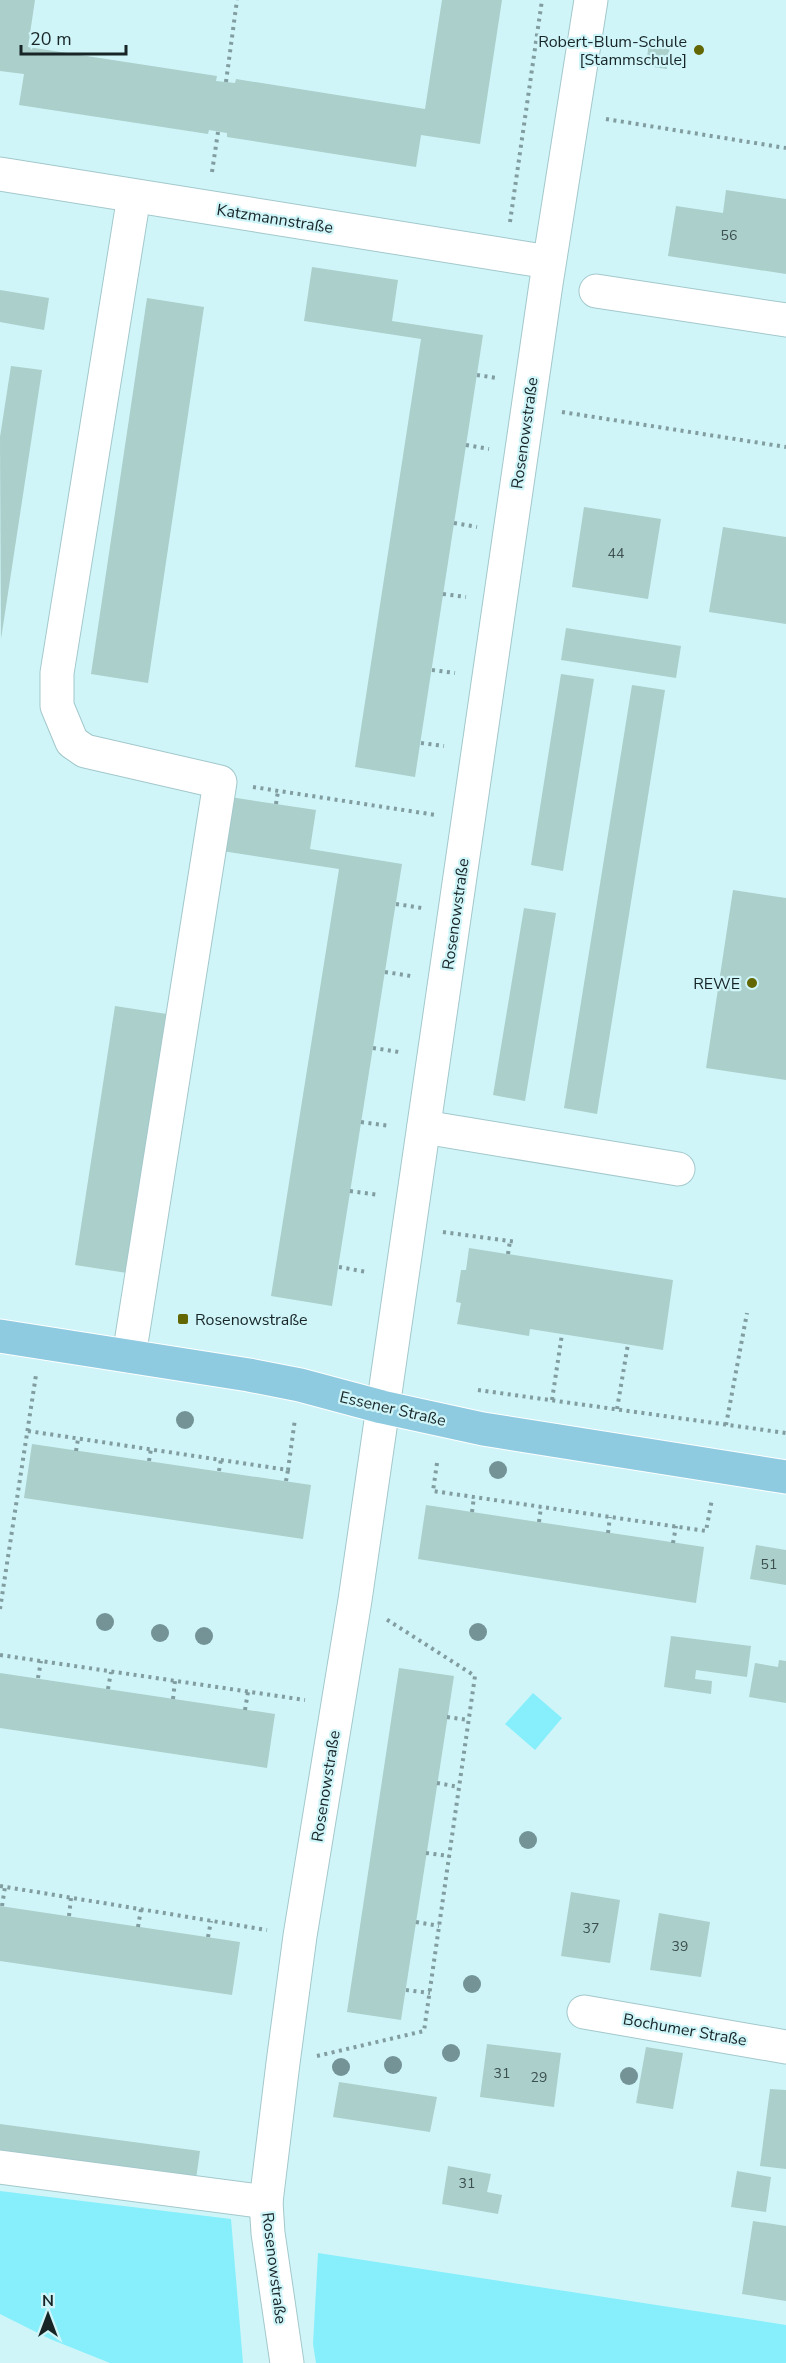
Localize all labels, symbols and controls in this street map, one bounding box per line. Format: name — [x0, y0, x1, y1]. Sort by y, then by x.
scale bar — [21, 18, 126, 56]
text: 20 m — [30, 27, 72, 51]
place label: Robert-Blum-Schule [Stammschule] — [538, 31, 687, 71]
marker: Robert-Blum-Schule [Stammschule] — [692, 43, 706, 57]
street label: Katzmannstraße — [215, 199, 335, 239]
house number: 56 — [721, 226, 737, 245]
street label: Rosenowstraße — [506, 376, 544, 490]
house number: 44 — [608, 544, 624, 563]
street label: Rosenowstraße — [437, 857, 475, 971]
place label: REWE — [693, 973, 740, 995]
marker: REWE — [745, 976, 759, 990]
place label: Rosenowstraße — [195, 1309, 307, 1331]
marker: Rosenowstraße — [176, 1312, 190, 1326]
street label: Essener Straße — [337, 1386, 448, 1432]
house number: 51 — [761, 1555, 777, 1574]
street label: Rosenowstraße — [306, 1729, 346, 1843]
house number: 37 — [583, 1919, 599, 1938]
house number: 39 — [672, 1937, 688, 1956]
street label: Bochumer Straße — [621, 2008, 748, 2052]
house number: 31 — [494, 2064, 510, 2083]
house number: 29 — [531, 2068, 547, 2087]
house number: 31 — [459, 2174, 475, 2193]
street label: Rosenowstraße — [256, 2211, 292, 2325]
north arrow — [18, 2285, 78, 2345]
text: N — [42, 2290, 54, 2312]

